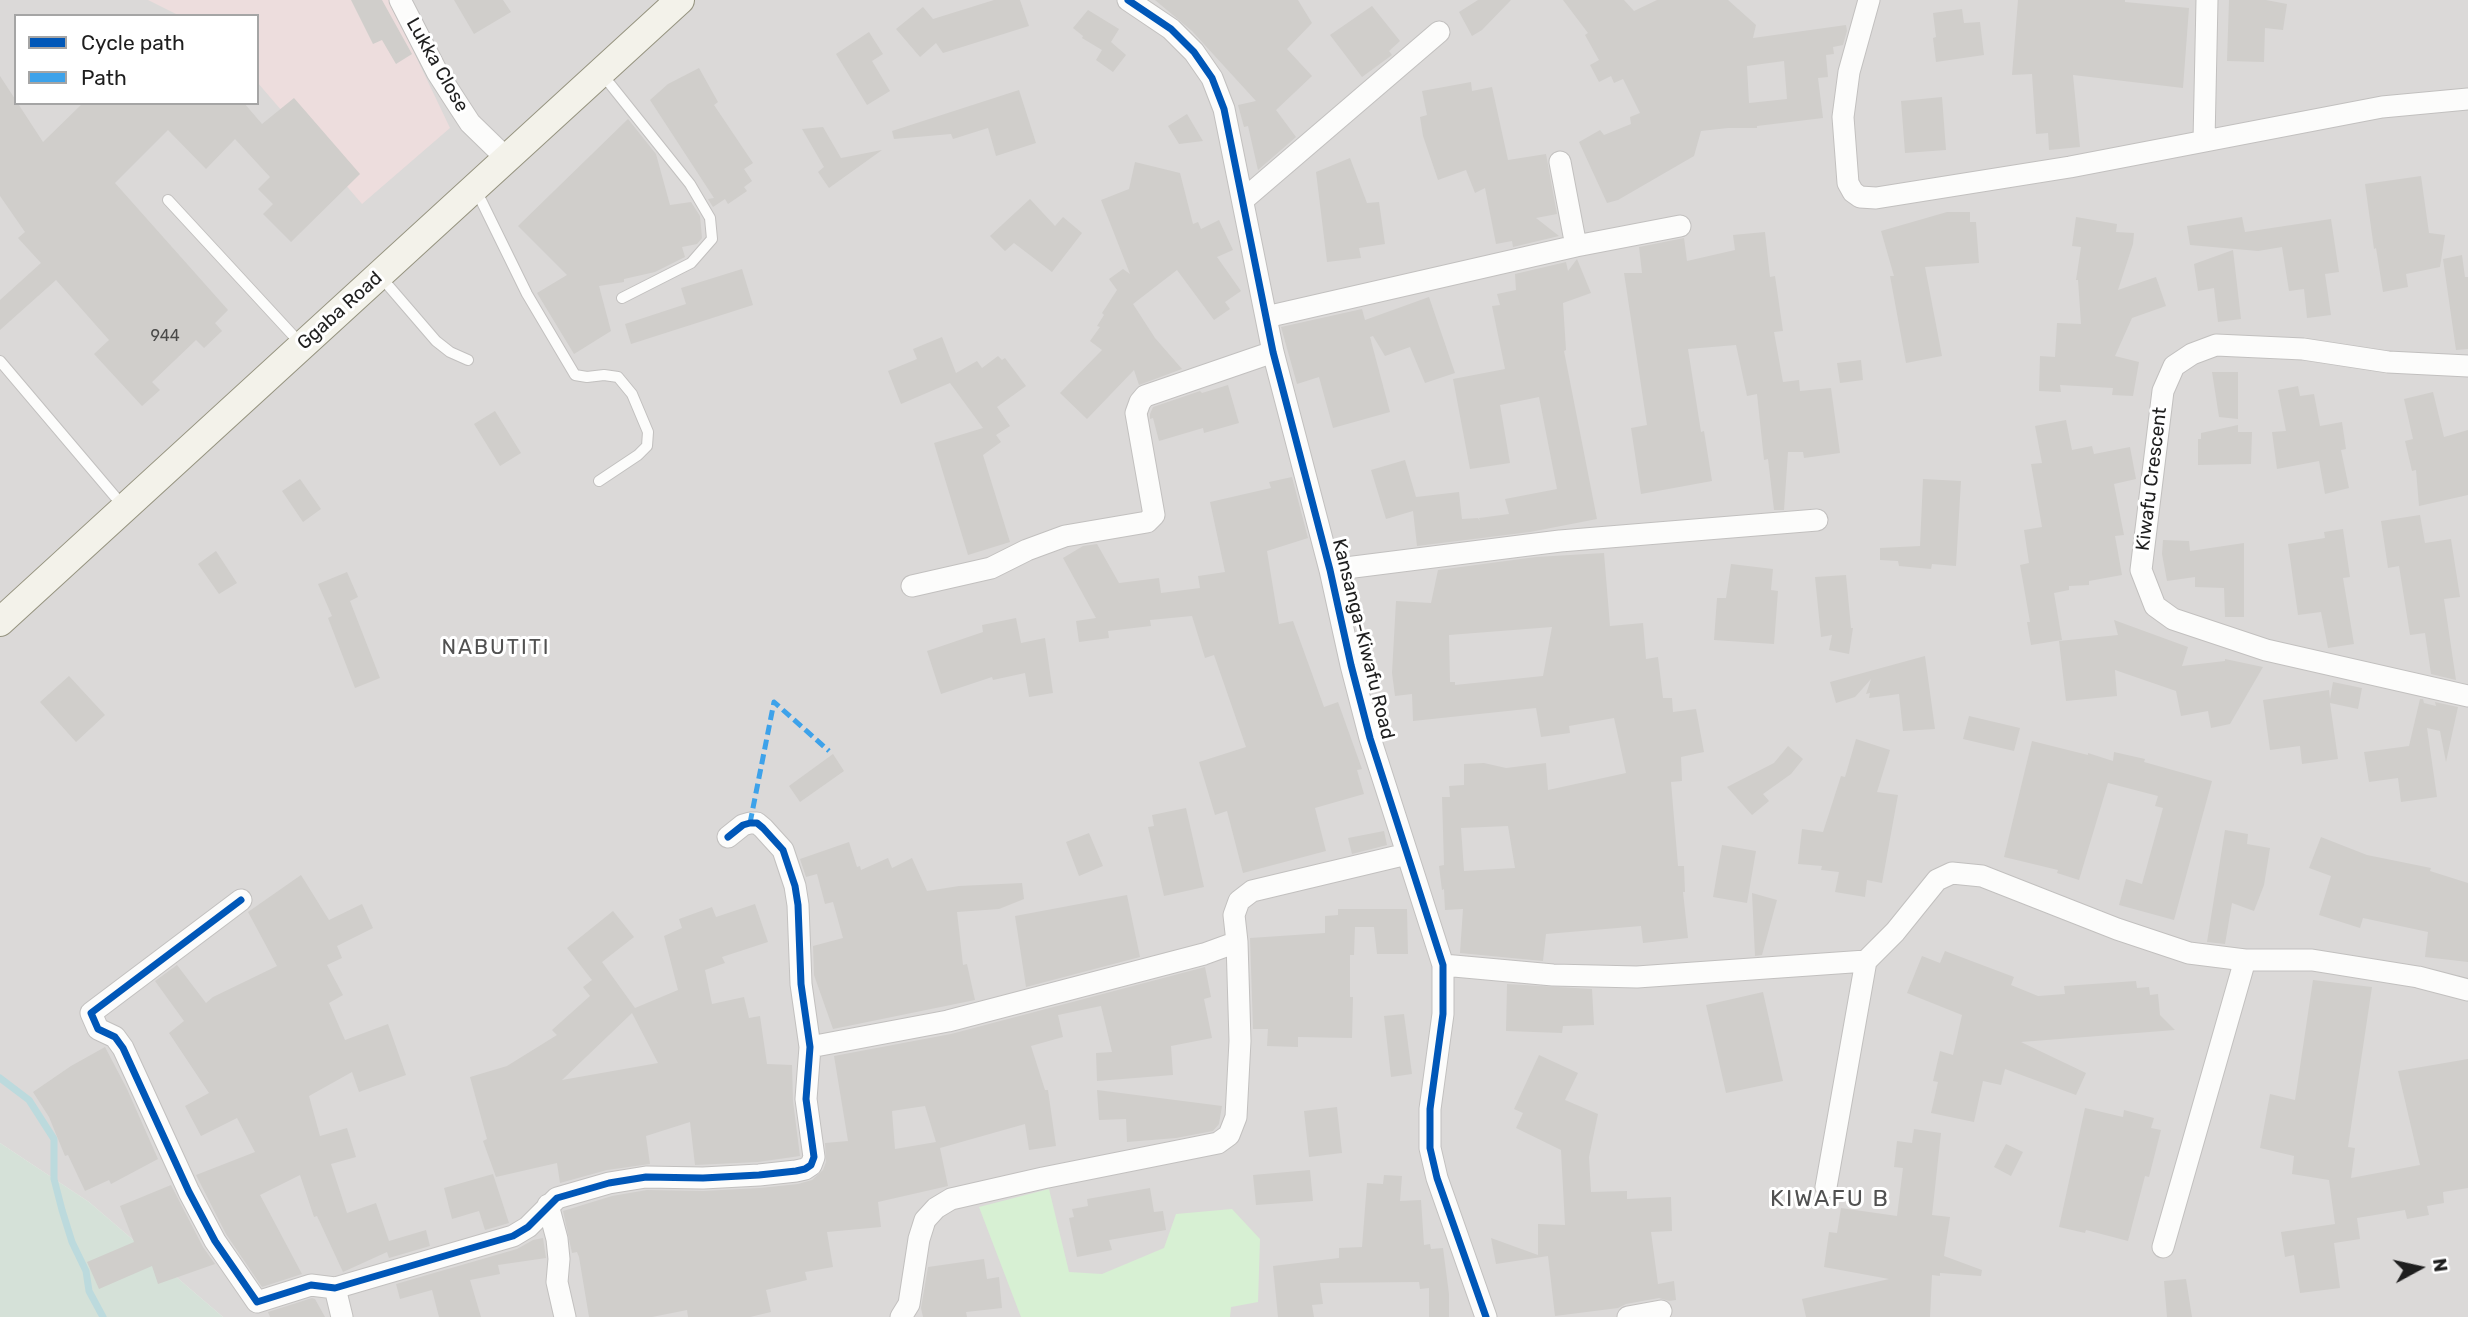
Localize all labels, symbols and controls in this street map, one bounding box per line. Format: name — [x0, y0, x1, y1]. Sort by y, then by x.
legend — [14, 14, 259, 105]
street label: Lukka Close — [401, 14, 473, 116]
text: Cycle path — [81, 30, 185, 55]
text: Path — [81, 65, 127, 90]
street label: Ggaba Road — [293, 267, 387, 355]
house number: 944 — [150, 326, 180, 346]
street label: Kiwafu Crescent — [2132, 406, 2172, 552]
street label: Kansanga-Kiwafu Road — [1327, 536, 1399, 742]
district label: NABUTITI — [442, 635, 550, 661]
district label: KIWAFU B — [1771, 1185, 1889, 1213]
north arrow — [2384, 1233, 2454, 1303]
text: N — [2428, 1257, 2453, 1273]

